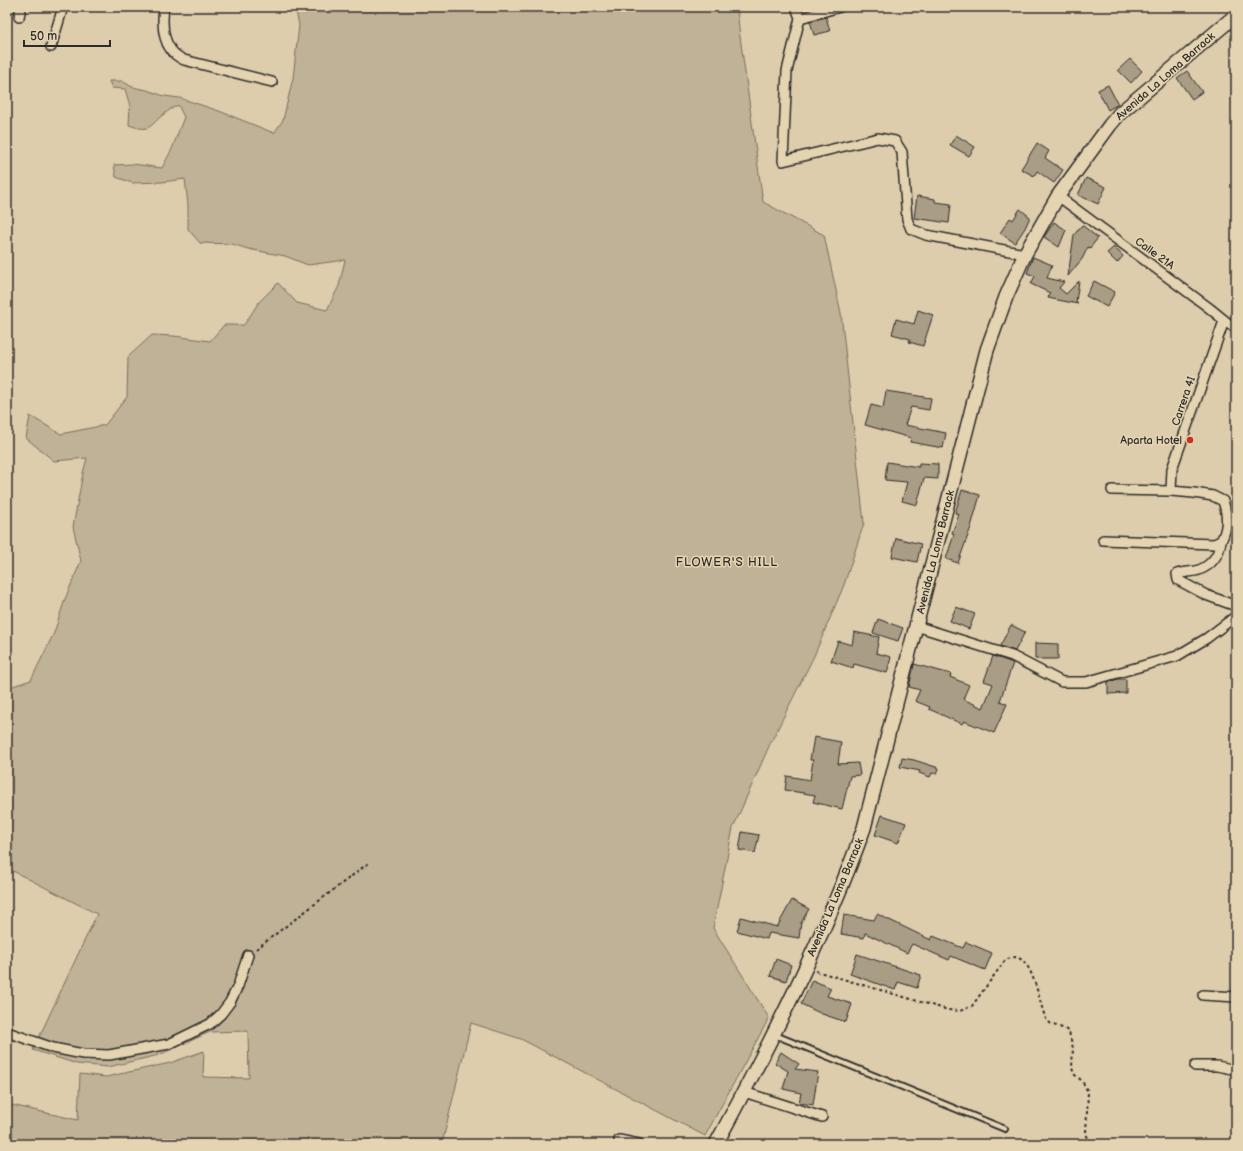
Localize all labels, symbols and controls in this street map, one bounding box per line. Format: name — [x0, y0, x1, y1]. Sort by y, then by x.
scale bar — [24, 22, 110, 48]
text: 50 m — [30, 29, 57, 44]
street label: Avenida La Loma Barrack — [1113, 29, 1218, 123]
street label: Calle 21A — [1132, 235, 1177, 272]
street label: Carrera 4I — [1169, 374, 1198, 428]
place label: Aparta Hotel — [1120, 434, 1182, 447]
marker: Aparta Hotel — [1185, 435, 1195, 445]
street label: Avenida La Loma Barrack — [914, 488, 957, 615]
district label: FLOWER'S HILL — [676, 555, 778, 570]
street label: Avenida La Loma Barrack — [805, 836, 867, 958]

